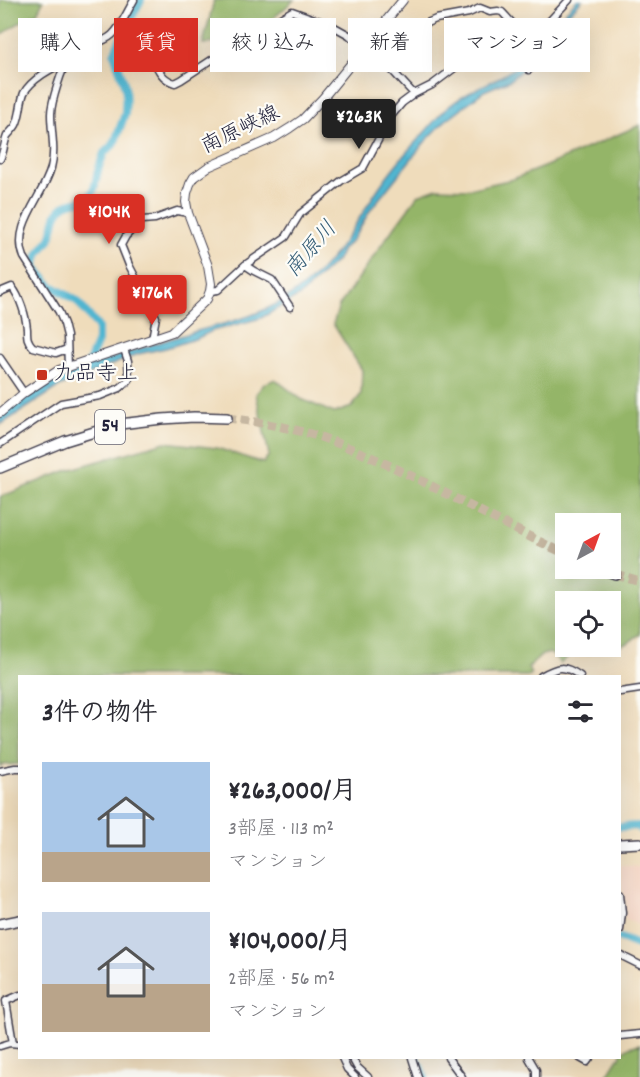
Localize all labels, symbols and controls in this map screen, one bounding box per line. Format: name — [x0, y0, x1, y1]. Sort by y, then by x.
chip: 購入 — [18, 18, 102, 72]
chip: 賃貸 — [114, 18, 198, 72]
chip: 絞り込み — [210, 18, 336, 72]
chip: 新着 — [348, 18, 432, 72]
chip: マンション — [444, 18, 590, 72]
street label: 南原峡線 — [197, 99, 285, 163]
pin: ¥263K — [317, 99, 401, 150]
text: ¥263K — [336, 104, 382, 132]
pin: ¥104K — [67, 194, 151, 245]
text: ¥104K — [88, 199, 130, 227]
water label: 南原川 — [279, 215, 345, 285]
pin: ¥176K — [110, 275, 194, 326]
text: ¥176K — [132, 280, 172, 308]
place label: 九品寺上 — [54, 360, 138, 390]
marker: 九品寺上 — [35, 368, 49, 382]
road number: 54 — [95, 410, 125, 444]
north arrow — [555, 513, 621, 579]
map controls — [555, 513, 621, 657]
button: locate — [555, 591, 621, 657]
icon: filters — [564, 695, 597, 728]
text: 3件の物件 — [42, 696, 158, 733]
text: ¥263,000/月 — [228, 774, 357, 811]
icon: home — [90, 786, 162, 858]
text: 3部屋 · 113 m² — [228, 816, 334, 844]
text: マンション — [228, 849, 327, 877]
text: ¥104,000/月 — [228, 924, 352, 961]
icon: home — [90, 936, 162, 1008]
text: 2部屋 · 56 m² — [228, 966, 335, 994]
text: マンション — [228, 999, 327, 1027]

